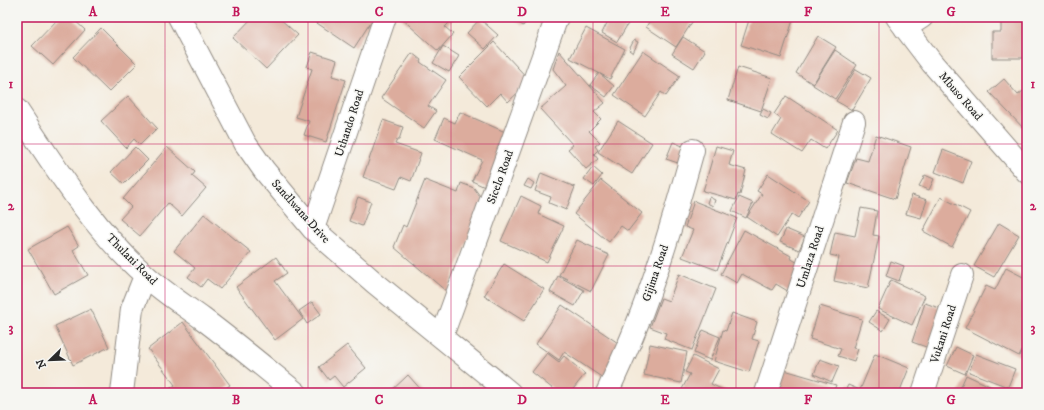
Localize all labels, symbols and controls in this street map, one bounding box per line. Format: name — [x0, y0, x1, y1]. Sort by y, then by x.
text: A — [88, 4, 98, 20]
text: B — [232, 4, 240, 20]
text: C — [375, 4, 384, 20]
text: D — [517, 4, 527, 20]
text: E — [660, 4, 670, 20]
text: F — [804, 4, 813, 20]
text: G — [946, 4, 956, 20]
street label: Mbuso Road — [935, 69, 986, 124]
text: 1 — [9, 76, 14, 92]
text: 1 — [1031, 76, 1036, 92]
street label: Uthando Road — [332, 88, 367, 159]
street label: Sicelo Road — [484, 148, 517, 206]
street label: Sandlwana Drive — [268, 176, 333, 246]
text: 2 — [8, 198, 15, 214]
text: 2 — [1030, 198, 1037, 214]
street label: Umlaza Road — [793, 224, 828, 290]
street label: Thulani Road — [103, 231, 160, 288]
street label: Gijima Road — [639, 243, 672, 303]
street label: Vukani Road — [927, 303, 960, 366]
text: 3 — [9, 320, 14, 336]
text: 3 — [1031, 320, 1036, 336]
north arrow — [30, 340, 70, 380]
text: N — [34, 357, 50, 370]
text: A — [88, 392, 98, 408]
text: B — [232, 392, 240, 408]
text: C — [375, 392, 384, 408]
text: D — [517, 392, 527, 408]
text: E — [660, 392, 670, 408]
text: F — [804, 392, 813, 408]
text: G — [946, 392, 956, 408]

